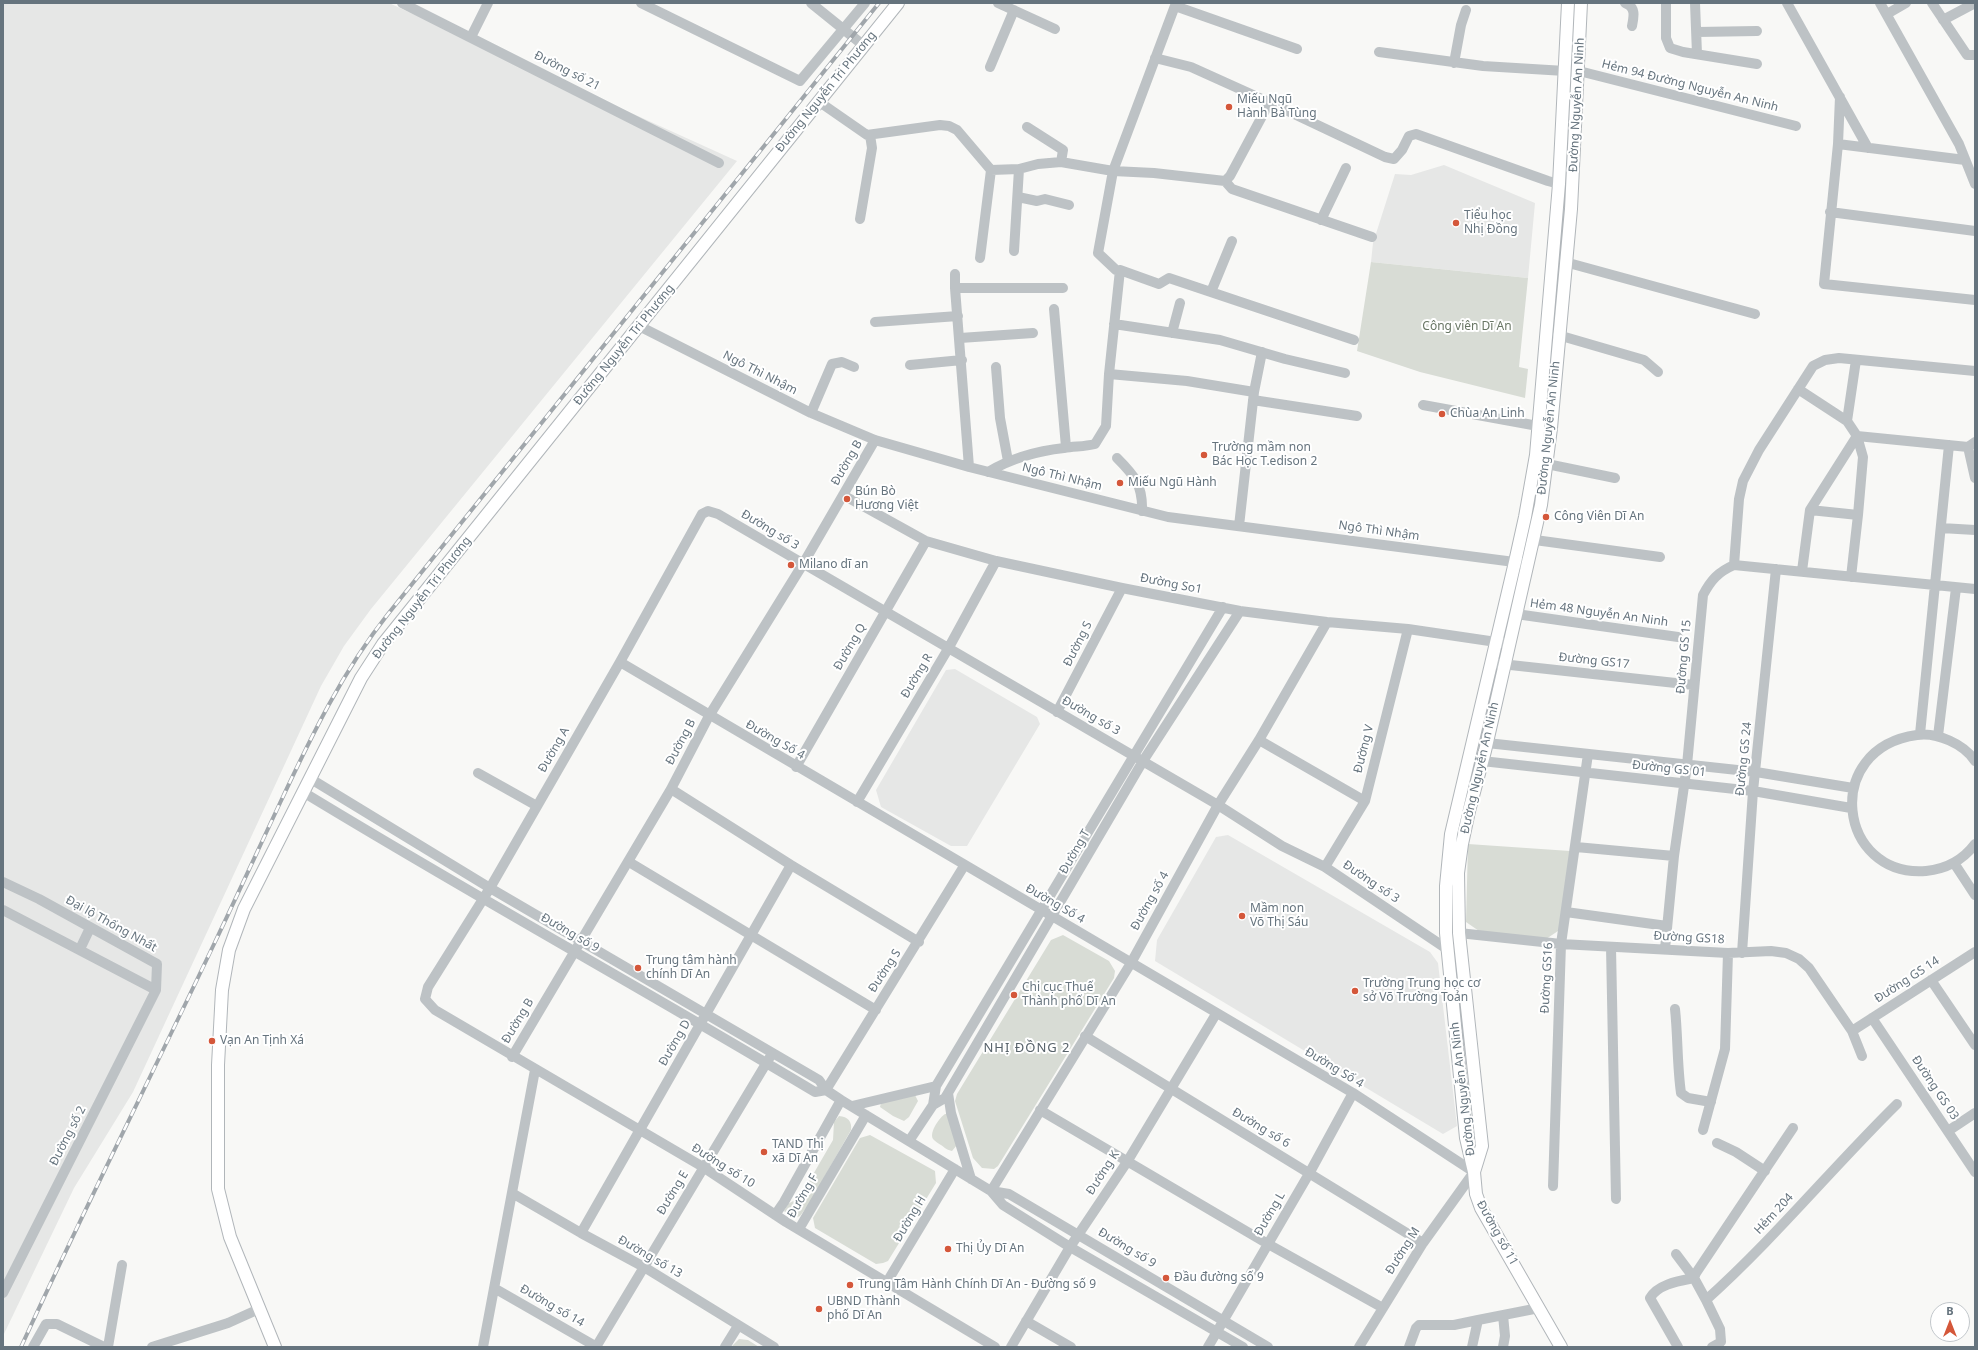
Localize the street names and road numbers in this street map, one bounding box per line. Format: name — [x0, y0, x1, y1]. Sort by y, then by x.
street label: Đường Nguyễn Tri Phương — [773, 29, 879, 155]
street label: Đường Nguyễn An Ninh — [1566, 37, 1588, 173]
street label: Đường số 21 — [532, 48, 602, 94]
street label: Hẻm 94 Đường Nguyễn An Ninh — [1600, 57, 1780, 115]
street label: Đường Nguyễn Tri Phương — [571, 282, 677, 408]
street label: Ngô Thì Nhậm — [720, 348, 800, 398]
street label: Đường Nguyễn An Ninh — [1535, 360, 1563, 496]
street label: Đường B — [828, 438, 866, 488]
street label: Ngô Thì Nhậm — [1021, 460, 1103, 494]
street label: Đường số 3 — [738, 507, 802, 553]
street label: Ngô Thì Nhậm — [1338, 518, 1420, 544]
street label: Đường Nguyễn Tri Phương — [370, 534, 474, 662]
street label: Đường So1 — [1139, 571, 1203, 597]
street label: Hẻm 48 Nguyễn An Ninh — [1529, 596, 1669, 630]
street label: Đường S — [1061, 619, 1095, 669]
street label: Đường GS 15 — [1674, 619, 1694, 695]
street label: Đường Q — [831, 621, 869, 673]
street label: Đường GS17 — [1558, 650, 1630, 672]
street label: Đường R — [898, 651, 936, 701]
street label: Đường số 3 — [1059, 693, 1123, 739]
street label: Đường Nguyễn An Ninh — [1458, 701, 1502, 835]
street label: Đường B — [663, 717, 699, 767]
street label: Đường Số 4 — [743, 717, 807, 763]
street label: Đường GS 24 — [1733, 721, 1755, 797]
street label: Đường V — [1351, 723, 1377, 775]
street label: Đường A — [535, 725, 573, 775]
street label: Đường GS 01 — [1631, 758, 1707, 780]
street label: Đường T — [1057, 827, 1093, 877]
street label: Đường số 3 — [1340, 858, 1402, 906]
street label: Đường số 4 — [1128, 869, 1172, 933]
street label: Đường Số 4 — [1023, 881, 1087, 927]
street label: Đại lộ Thống Nhất — [63, 893, 159, 955]
street label: Đường số 9 — [538, 910, 602, 956]
street label: Đường GS18 — [1653, 929, 1725, 947]
street label: Đường GS16 — [1538, 942, 1556, 1014]
street label: Đường S — [866, 947, 904, 995]
street label: Đường GS 14 — [1872, 954, 1942, 1006]
street label: Đường B — [499, 996, 537, 1046]
street label: Đường D — [656, 1017, 694, 1069]
street label: Đường Nguyễn An Ninh — [1448, 1021, 1478, 1157]
street label: Đường Số 4 — [1302, 1045, 1366, 1091]
street label: Đường GS 03 — [1908, 1053, 1962, 1123]
street label: Đường số 2 — [47, 1104, 89, 1168]
street label: Đường số 6 — [1229, 1105, 1293, 1151]
street label: Đường số 10 — [689, 1141, 757, 1191]
street label: Đường K — [1083, 1148, 1123, 1198]
street label: Đường E — [654, 1168, 692, 1218]
street label: Đường F — [785, 1171, 821, 1221]
street label: Đường L — [1252, 1189, 1288, 1239]
street label: Hẻm 204 — [1751, 1191, 1797, 1237]
street label: Đường H — [891, 1193, 929, 1245]
street label: Đường số 11 — [1473, 1198, 1521, 1268]
street label: Đường số 9 — [1095, 1225, 1159, 1271]
street label: Đường M — [1383, 1225, 1423, 1277]
street label: Đường số 13 — [615, 1233, 685, 1281]
street label: Đường số 14 — [517, 1282, 587, 1330]

